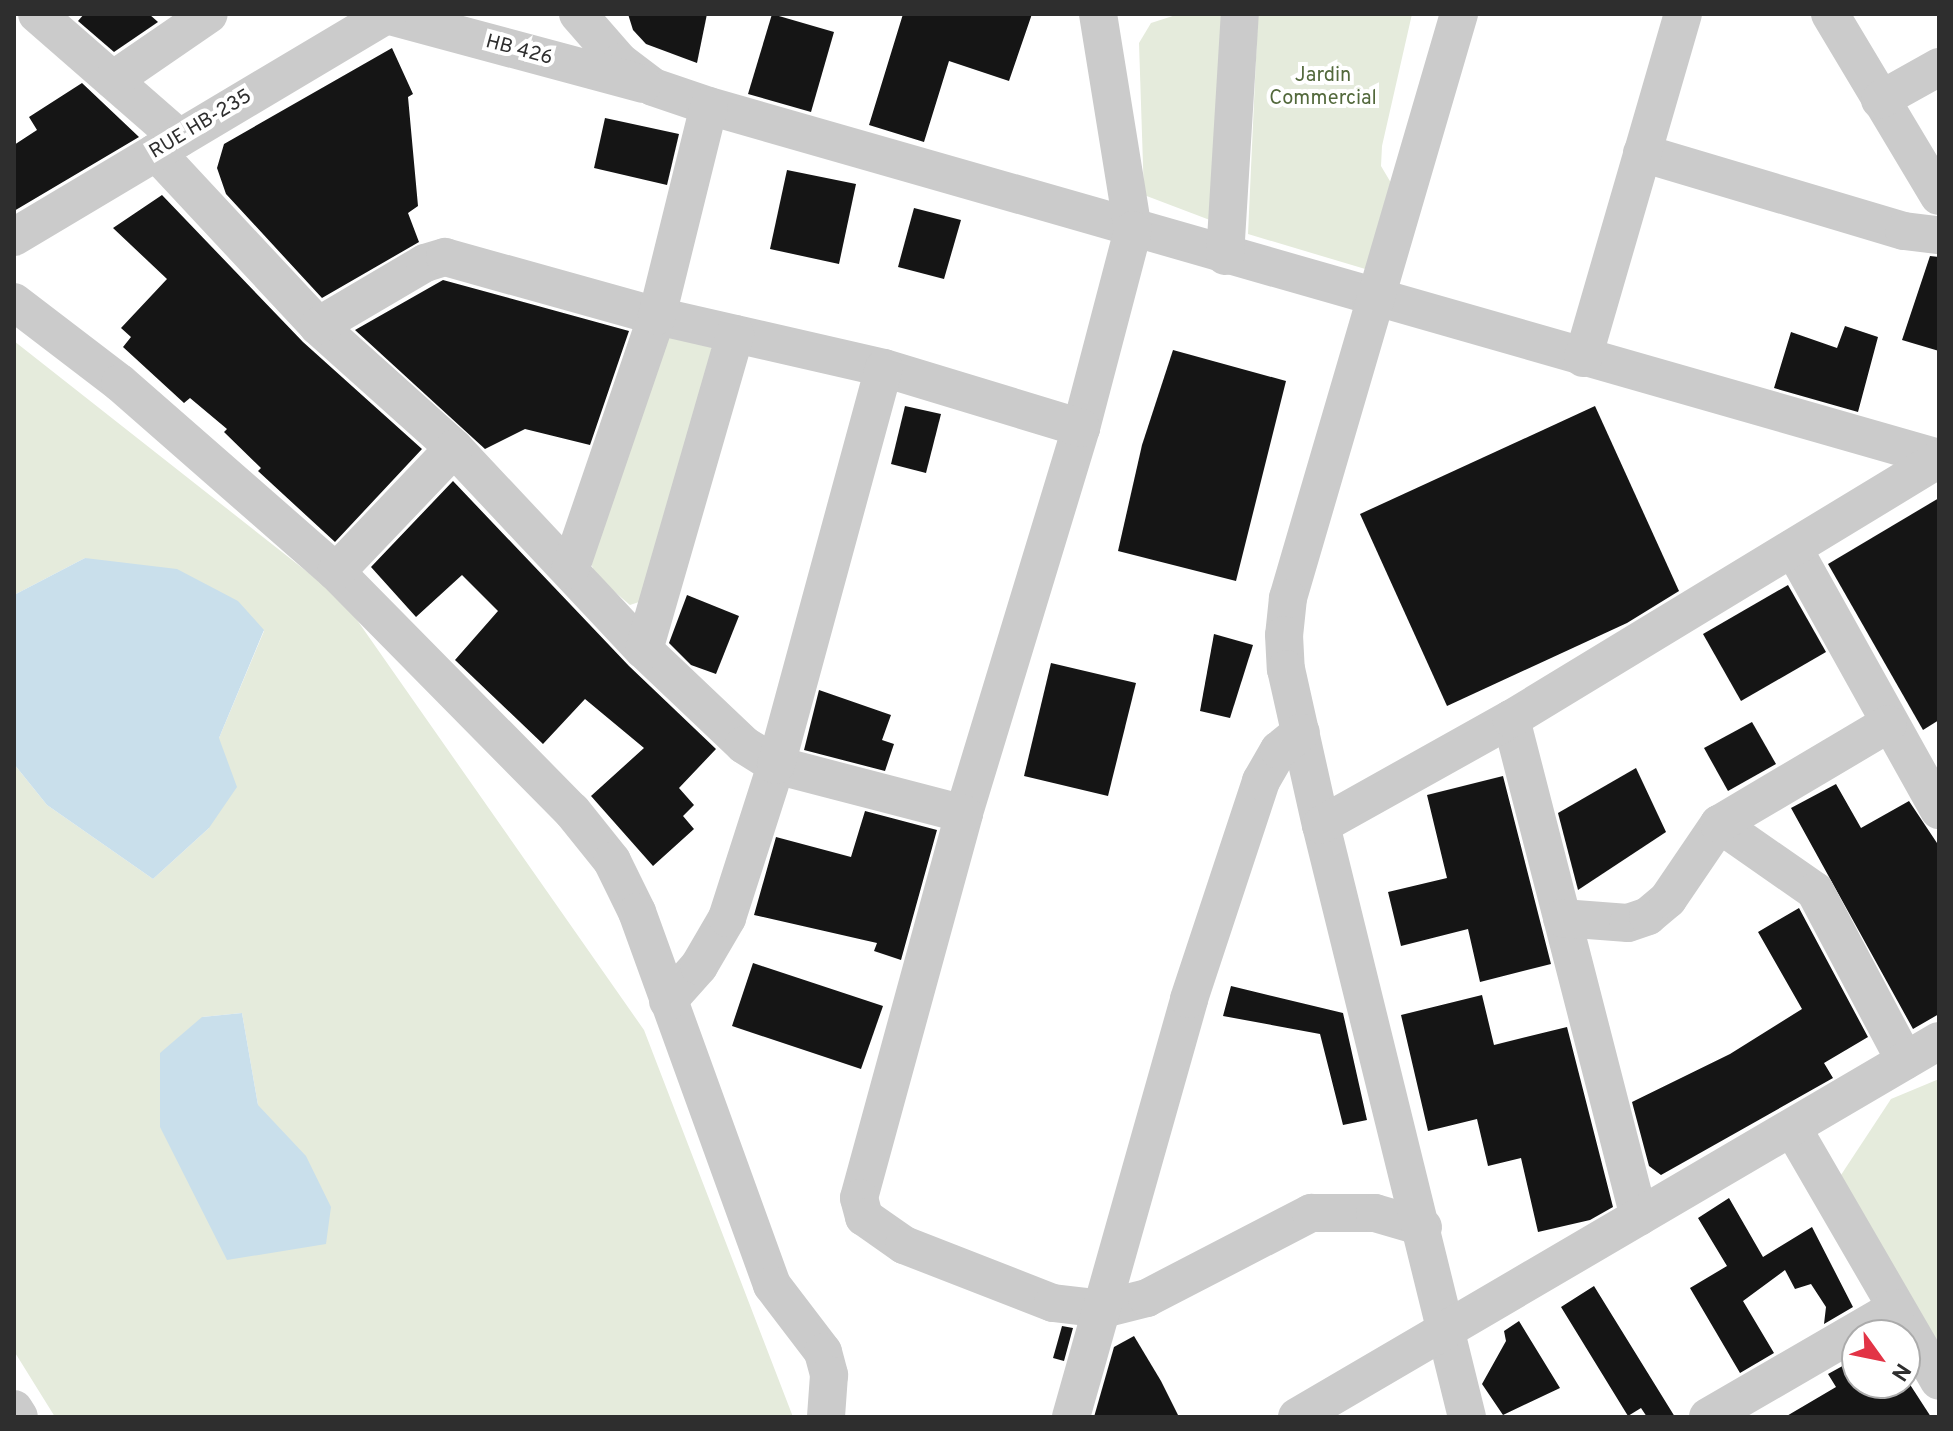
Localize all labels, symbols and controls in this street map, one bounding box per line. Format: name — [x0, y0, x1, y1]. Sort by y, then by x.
street label: HB 426 — [483, 31, 555, 71]
park label: Jardin Commercial — [1269, 64, 1377, 111]
street label: RUE HB-235 — [145, 85, 257, 165]
north arrow — [1841, 1319, 1921, 1399]
text: N — [1884, 1357, 1915, 1385]

